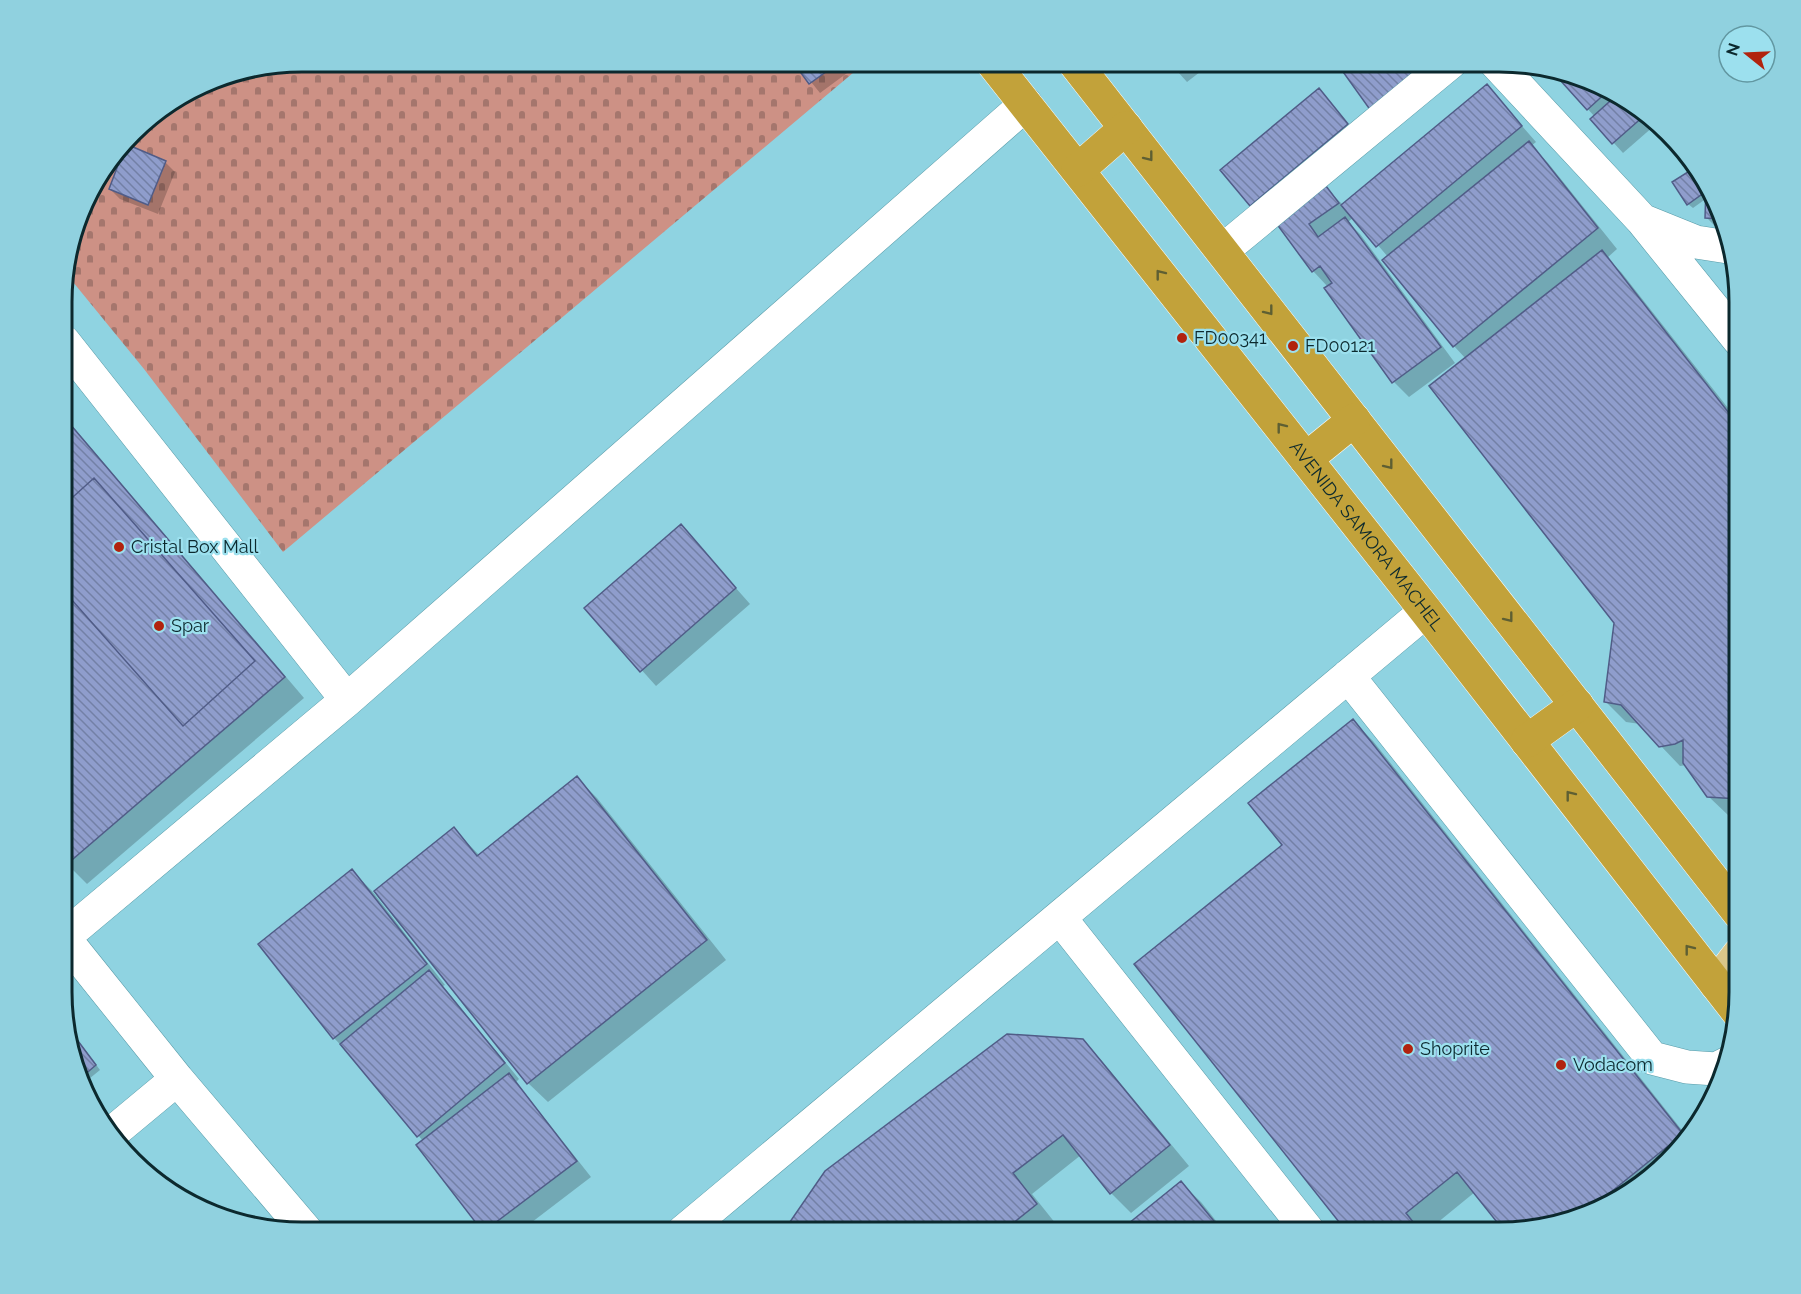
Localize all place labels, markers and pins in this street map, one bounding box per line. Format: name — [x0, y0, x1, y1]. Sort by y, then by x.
place label: FD00341 — [1194, 327, 1267, 348]
marker: FD00341 — [1175, 331, 1189, 345]
place label: FD00121 — [1305, 335, 1376, 356]
marker: FD00121 — [1286, 339, 1300, 353]
place label: Cristal Box Mall — [131, 536, 258, 557]
marker: Cristal Box Mall — [112, 540, 126, 554]
place label: Spar — [171, 615, 210, 636]
marker: Spar — [152, 619, 166, 633]
place label: Shoprite — [1420, 1038, 1490, 1059]
marker: Shoprite — [1401, 1042, 1415, 1056]
place label: Vodacom — [1573, 1054, 1653, 1075]
marker: Vodacom — [1554, 1058, 1568, 1072]

